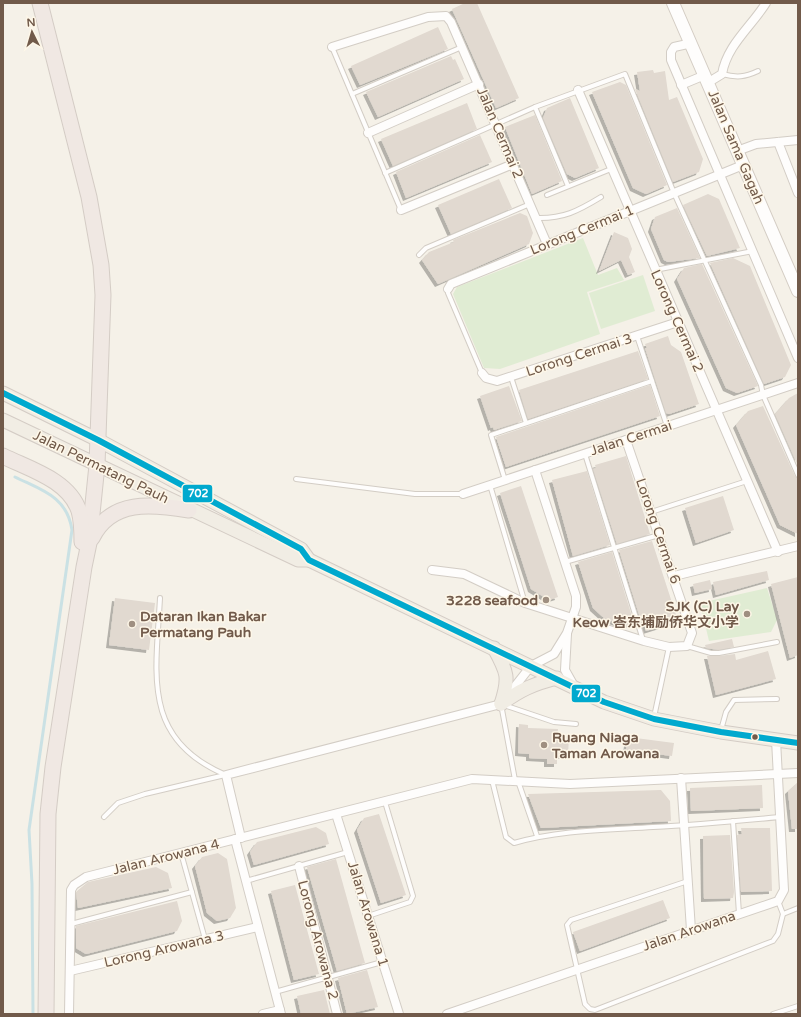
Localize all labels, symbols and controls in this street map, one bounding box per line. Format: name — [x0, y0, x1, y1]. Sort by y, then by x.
north arrow — [12, 12, 52, 52]
text: N — [26, 16, 36, 29]
street label: Jalan Cermai 2 — [473, 85, 527, 181]
street label: Jalan Sama Gagah — [704, 87, 768, 207]
street label: Lorong Cermai 1 — [528, 201, 636, 259]
street label: Lorong Cermai 2 — [647, 267, 707, 375]
street label: Lorong Cermai 3 — [524, 330, 634, 380]
street label: Jalan Cermai — [588, 417, 674, 459]
street label: Jalan Permatang Pauh — [30, 427, 172, 507]
street label: Lorong Cermai 6 — [632, 476, 684, 586]
line badge: 702 — [182, 484, 213, 503]
text: 702 — [188, 487, 208, 500]
place label: 3228 seafood — [446, 592, 538, 609]
marker: 3228 seafood — [541, 595, 551, 605]
place label: SJK (C) Lay Keow 峇东埔励侨华文小学 — [573, 598, 739, 631]
place label: Dataran Ikan Bakar Permatang Pauh — [140, 608, 267, 641]
marker: SJK (C) Lay Keow 峇东埔励侨华文小学 — [742, 609, 752, 619]
marker: Dataran Ikan Bakar Permatang Pauh — [127, 619, 137, 629]
line badge: 702 — [571, 684, 601, 703]
text: 702 — [576, 687, 596, 700]
place label: Ruang Niaga Taman Arowana — [551, 729, 659, 762]
unlabelled marker — [750, 732, 760, 742]
marker: Ruang Niaga Taman Arowana — [539, 740, 549, 750]
street label: Jalan Arowana 4 — [111, 835, 221, 878]
street label: Jalan Arowana 1 — [344, 859, 392, 969]
street label: Lorong Arowana 2 — [294, 878, 342, 1002]
street label: Jalan Arowana — [640, 907, 738, 955]
street label: Lorong Arowana 3 — [102, 927, 226, 971]

